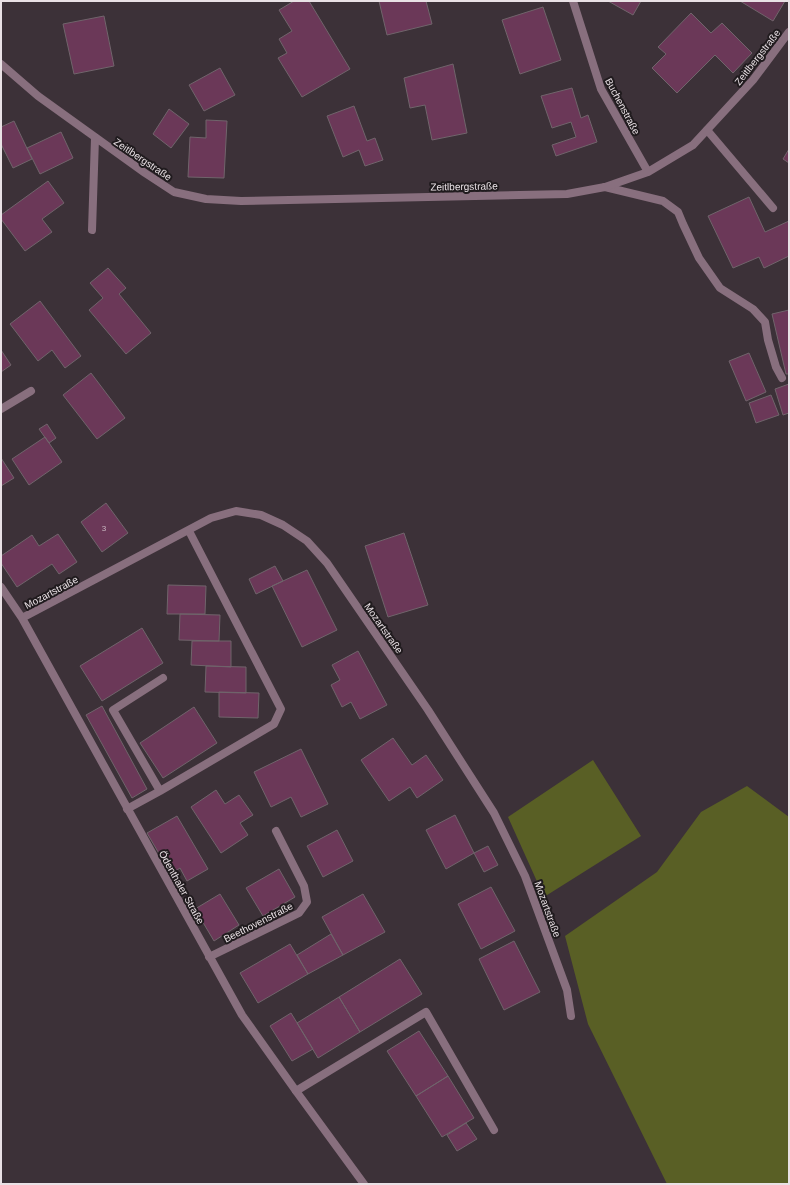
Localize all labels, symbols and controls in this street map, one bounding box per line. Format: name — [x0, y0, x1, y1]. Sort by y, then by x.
street label: Zeitlbergstraße — [732, 27, 783, 87]
street label: Buchenstraße — [603, 76, 642, 137]
street label: Zeitlbergstraße — [112, 136, 174, 183]
street label: Zeitlbergstraße — [430, 180, 498, 193]
house number: 3 — [102, 524, 107, 533]
street label: Mozartstraße — [23, 574, 80, 611]
street label: Mozartstraße — [362, 601, 405, 656]
street label: Ödenthaler Straße — [157, 849, 207, 926]
street label: Mozartstraße — [532, 880, 563, 939]
street label: Beethovenstraße — [222, 900, 295, 945]

